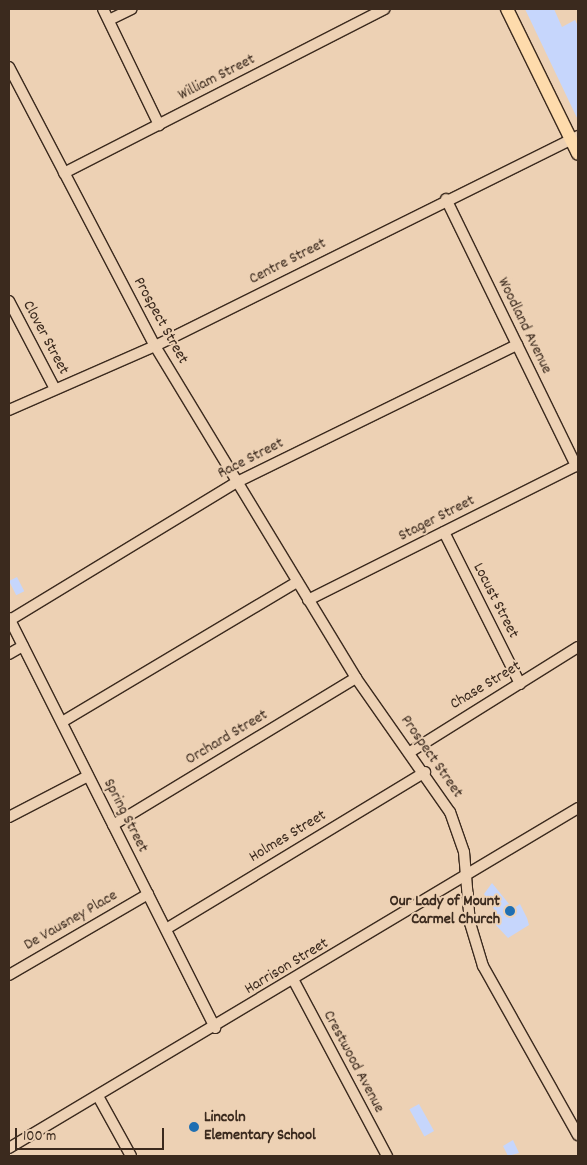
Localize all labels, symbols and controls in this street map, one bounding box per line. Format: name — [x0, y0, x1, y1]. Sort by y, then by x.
street label: William Street — [175, 50, 259, 106]
street label: Centre Street — [246, 234, 330, 290]
street label: Prospect Street — [128, 274, 192, 368]
street label: Woodland Avenue — [492, 275, 556, 377]
street label: Clover Street — [18, 298, 72, 378]
street label: Race Street — [215, 434, 287, 484]
street label: Stager Street — [396, 492, 478, 546]
street label: Locust Street — [468, 560, 522, 642]
street label: Chase Street — [447, 657, 525, 715]
street label: Orchard Street — [182, 706, 272, 770]
street label: Prospect Street — [396, 712, 466, 802]
street label: Spring Street — [98, 776, 152, 856]
street label: Holmes Street — [246, 807, 330, 867]
street label: De Vausney Place — [21, 887, 121, 955]
place label: Our Lady of Mount Carmel Church — [390, 892, 500, 930]
marker: Our Lady of Mount Carmel Church — [504, 905, 516, 917]
street label: Harrison Street — [242, 934, 332, 1000]
street label: Crestwood Avenue — [318, 1008, 388, 1116]
place label: Lincoln Elementary School — [204, 1108, 316, 1146]
scale bar — [18, 1118, 166, 1150]
marker: Lincoln Elementary School — [188, 1121, 200, 1133]
text: 100 m — [23, 1126, 56, 1148]

